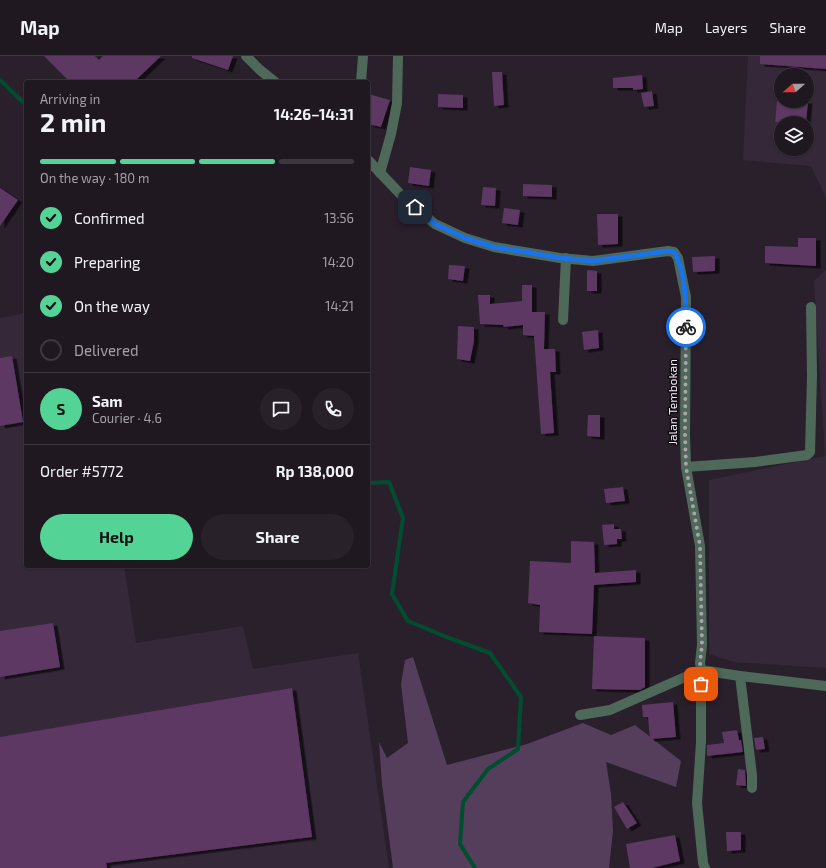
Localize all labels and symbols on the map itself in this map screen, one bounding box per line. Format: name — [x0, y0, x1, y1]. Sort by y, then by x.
north arrow — [774, 68, 814, 108]
pin — [398, 190, 432, 224]
courier — [666, 307, 706, 347]
street label: Jalan Tembokan — [665, 359, 679, 445]
pin — [684, 667, 718, 701]

